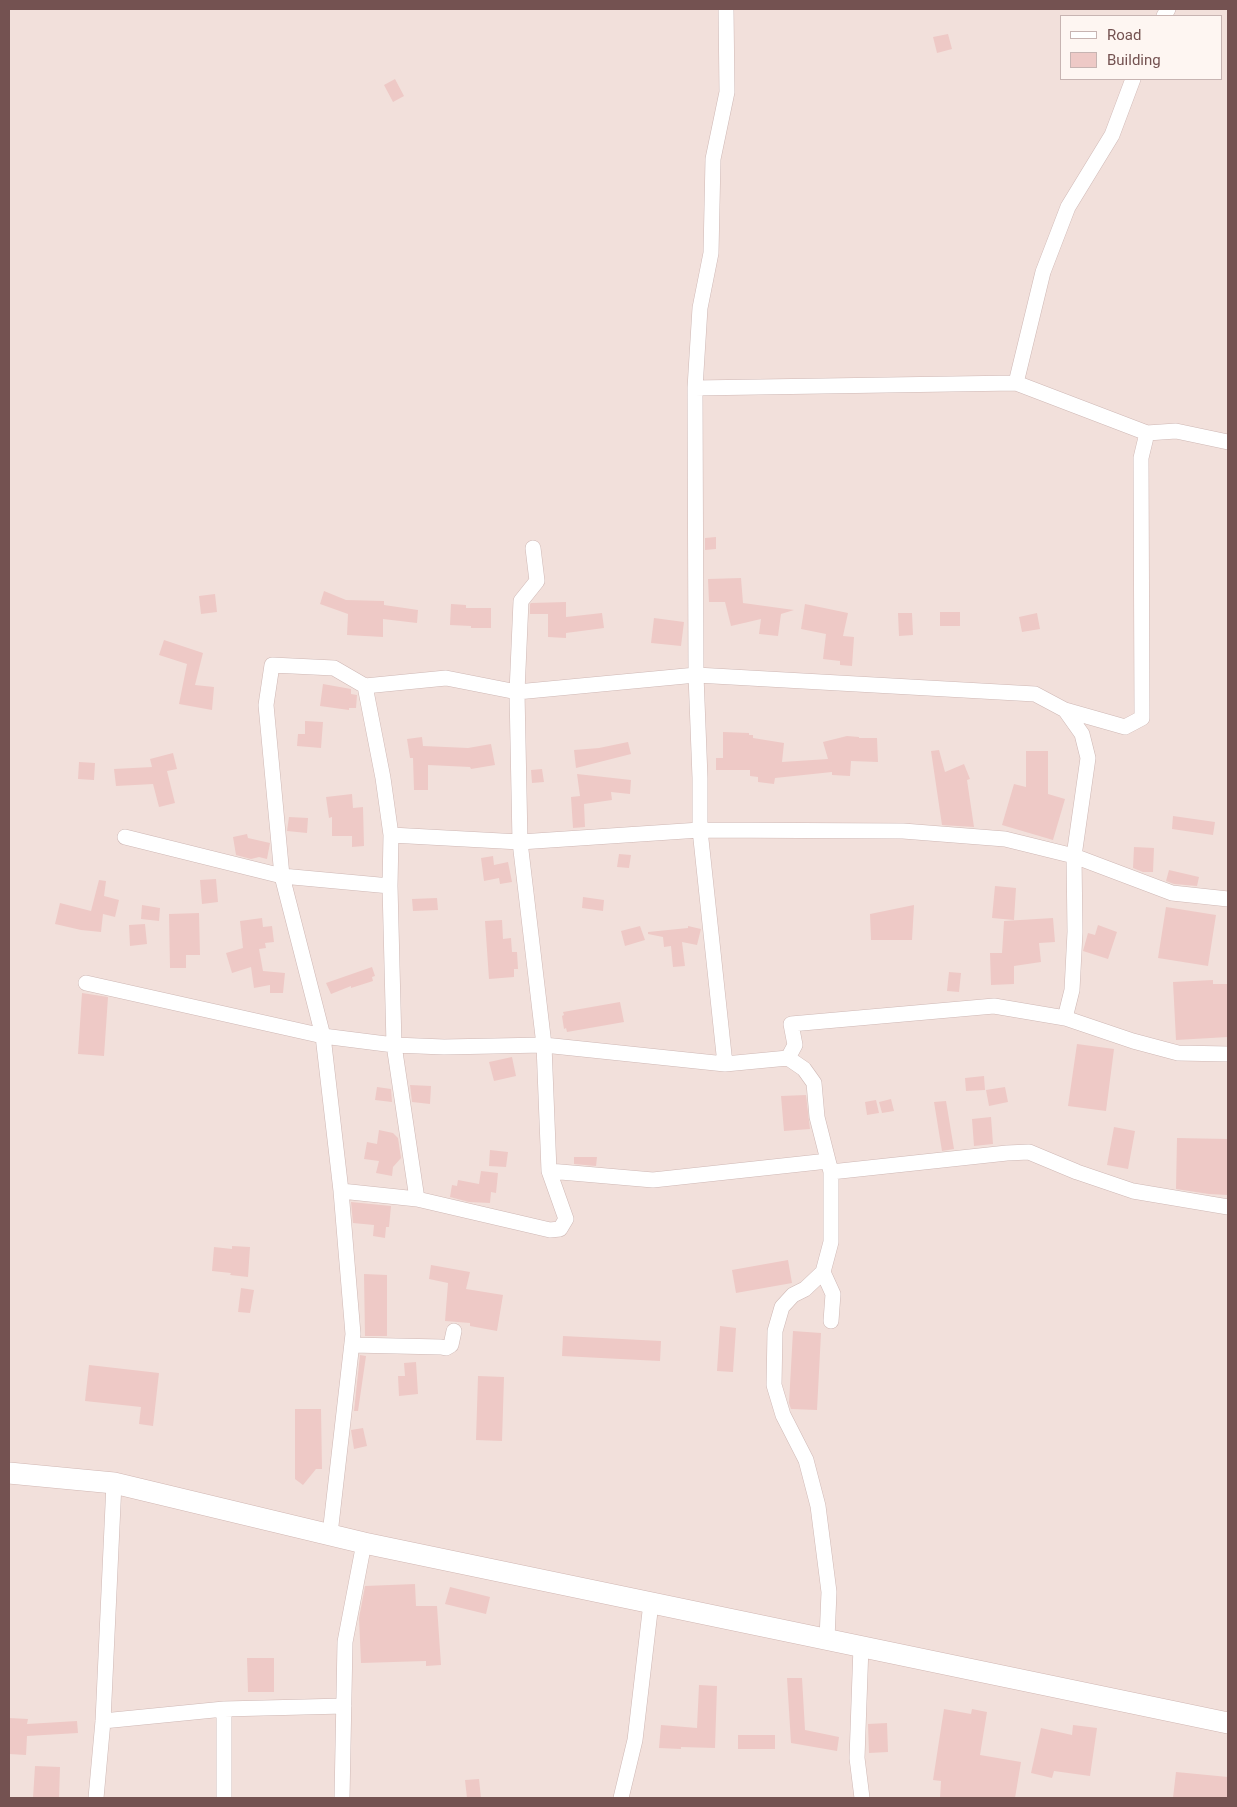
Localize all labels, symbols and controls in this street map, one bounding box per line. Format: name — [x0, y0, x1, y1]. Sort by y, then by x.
legend — [1060, 15, 1222, 80]
text: Road — [1107, 26, 1141, 44]
text: Building — [1107, 51, 1161, 69]

